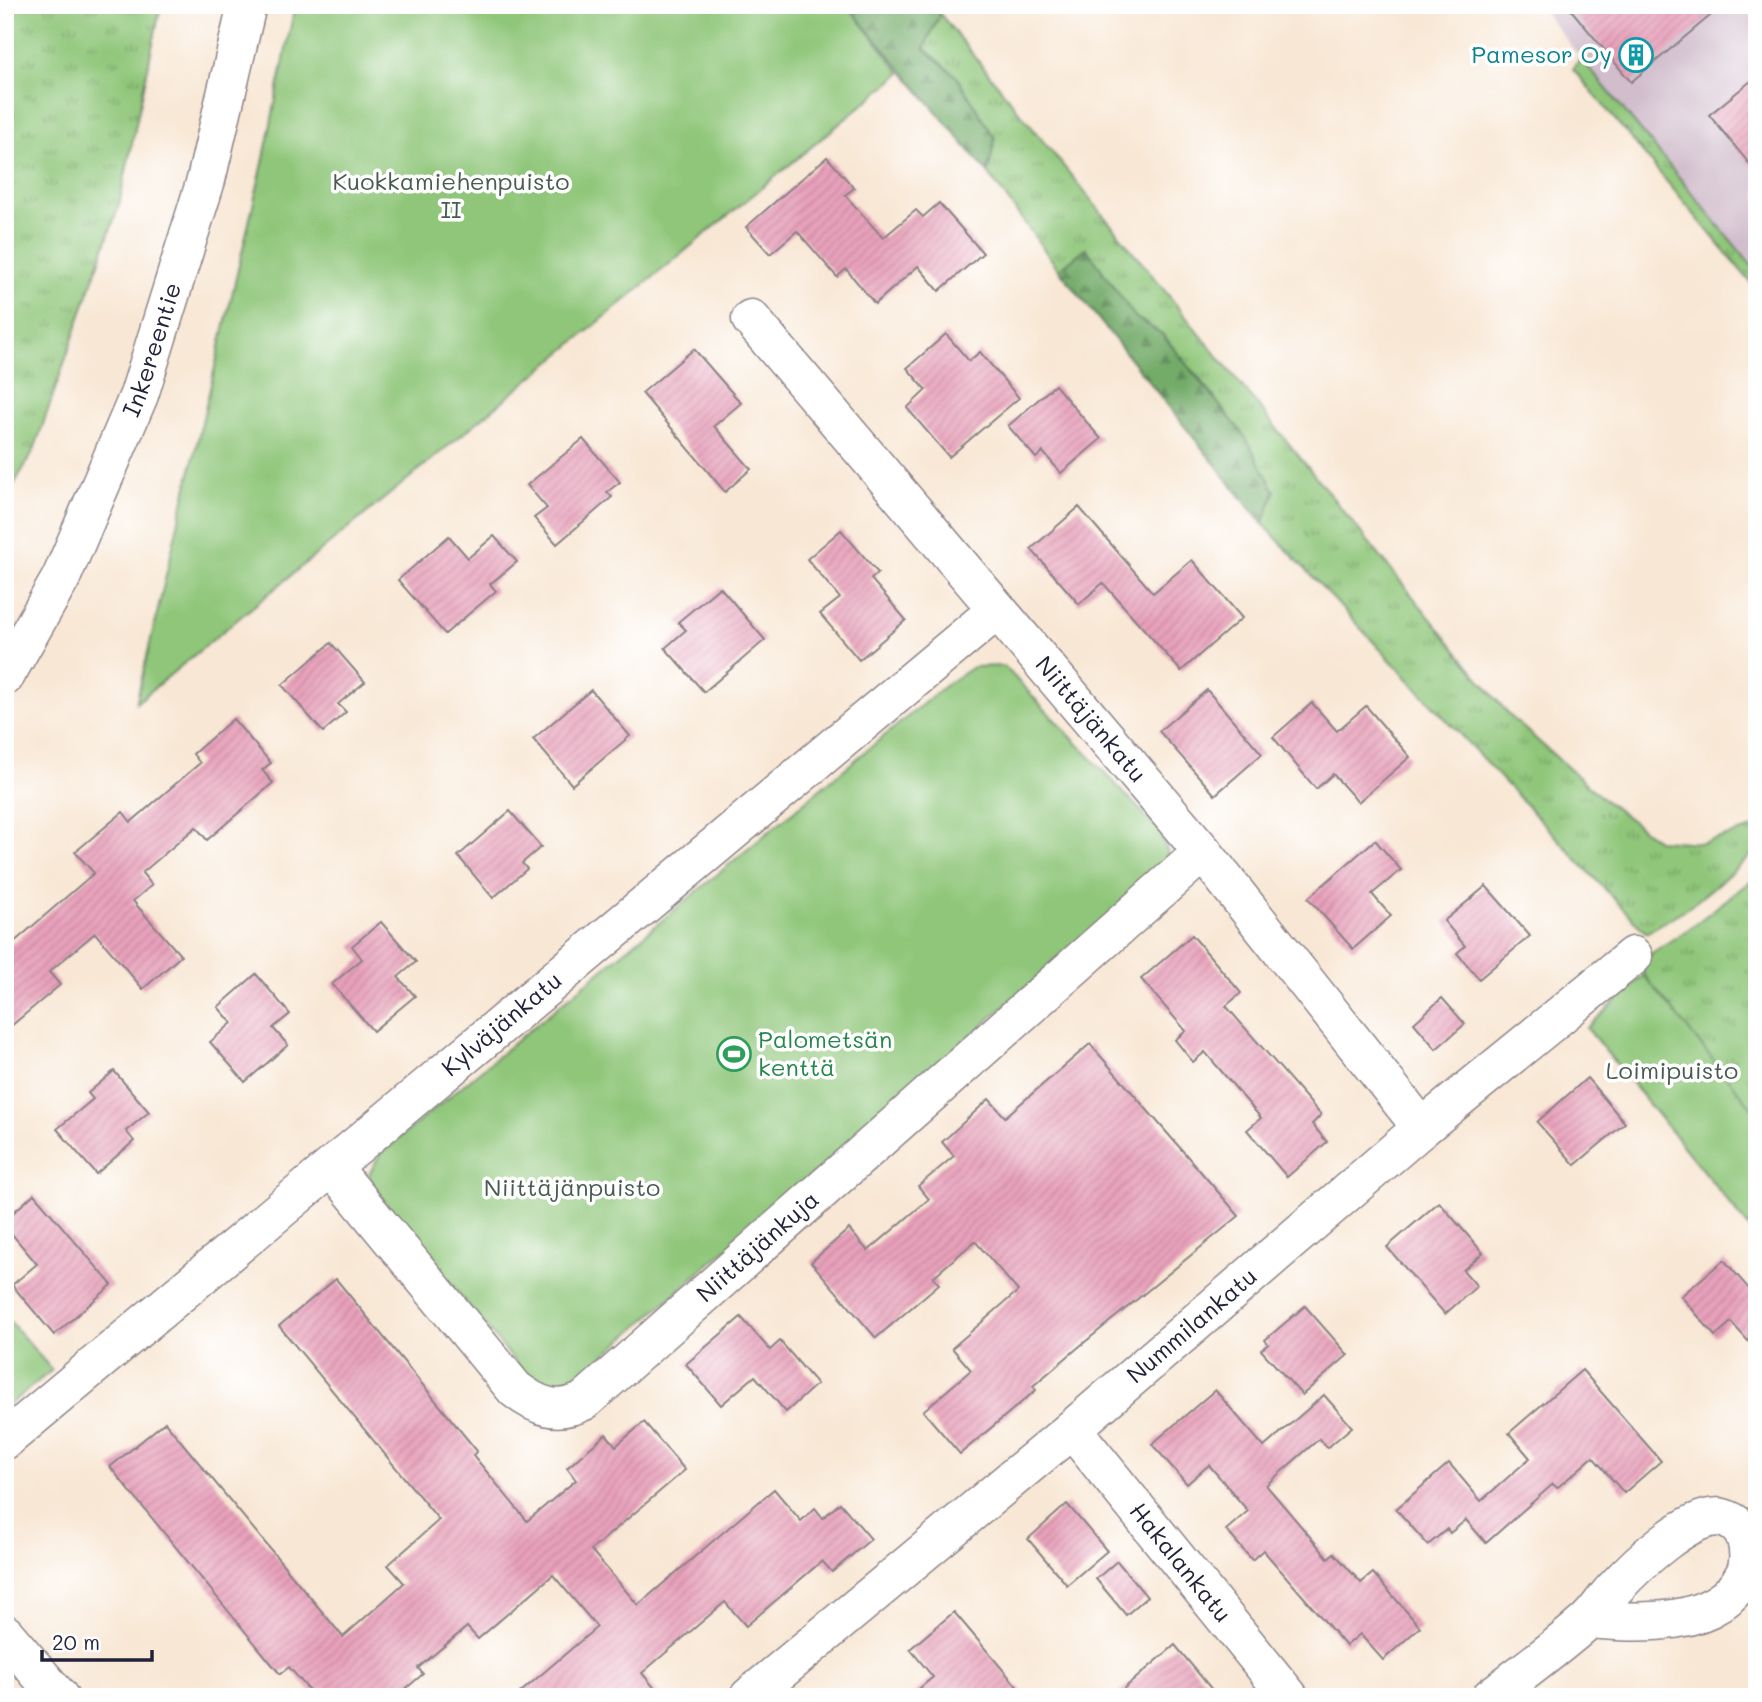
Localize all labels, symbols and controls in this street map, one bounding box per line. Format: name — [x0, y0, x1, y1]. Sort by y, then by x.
building icon: Pamesor Oy — [1617, 36, 1655, 74]
place label: Pamesor Oy — [1471, 38, 1612, 69]
park label: Kuokkamiehenpuisto II — [332, 165, 570, 224]
street label: Inkereentie — [115, 278, 187, 421]
street label: Niittäjänkatu — [1029, 649, 1154, 788]
street label: Kylväjänkatu — [434, 964, 568, 1082]
place label: Palometsän kenttä — [758, 1023, 892, 1082]
sports icon: Palometsän kenttä — [715, 1035, 753, 1073]
park label: Loimipuisto — [1606, 1054, 1738, 1085]
park label: Niittäjänpuisto — [484, 1171, 660, 1202]
street label: Niittäjänkuja — [689, 1183, 825, 1308]
street label: Nummilankatu — [1119, 1260, 1263, 1389]
street label: Hakalankatu — [1124, 1495, 1239, 1628]
scale bar — [42, 1618, 152, 1662]
text: 20 m — [52, 1628, 100, 1655]

